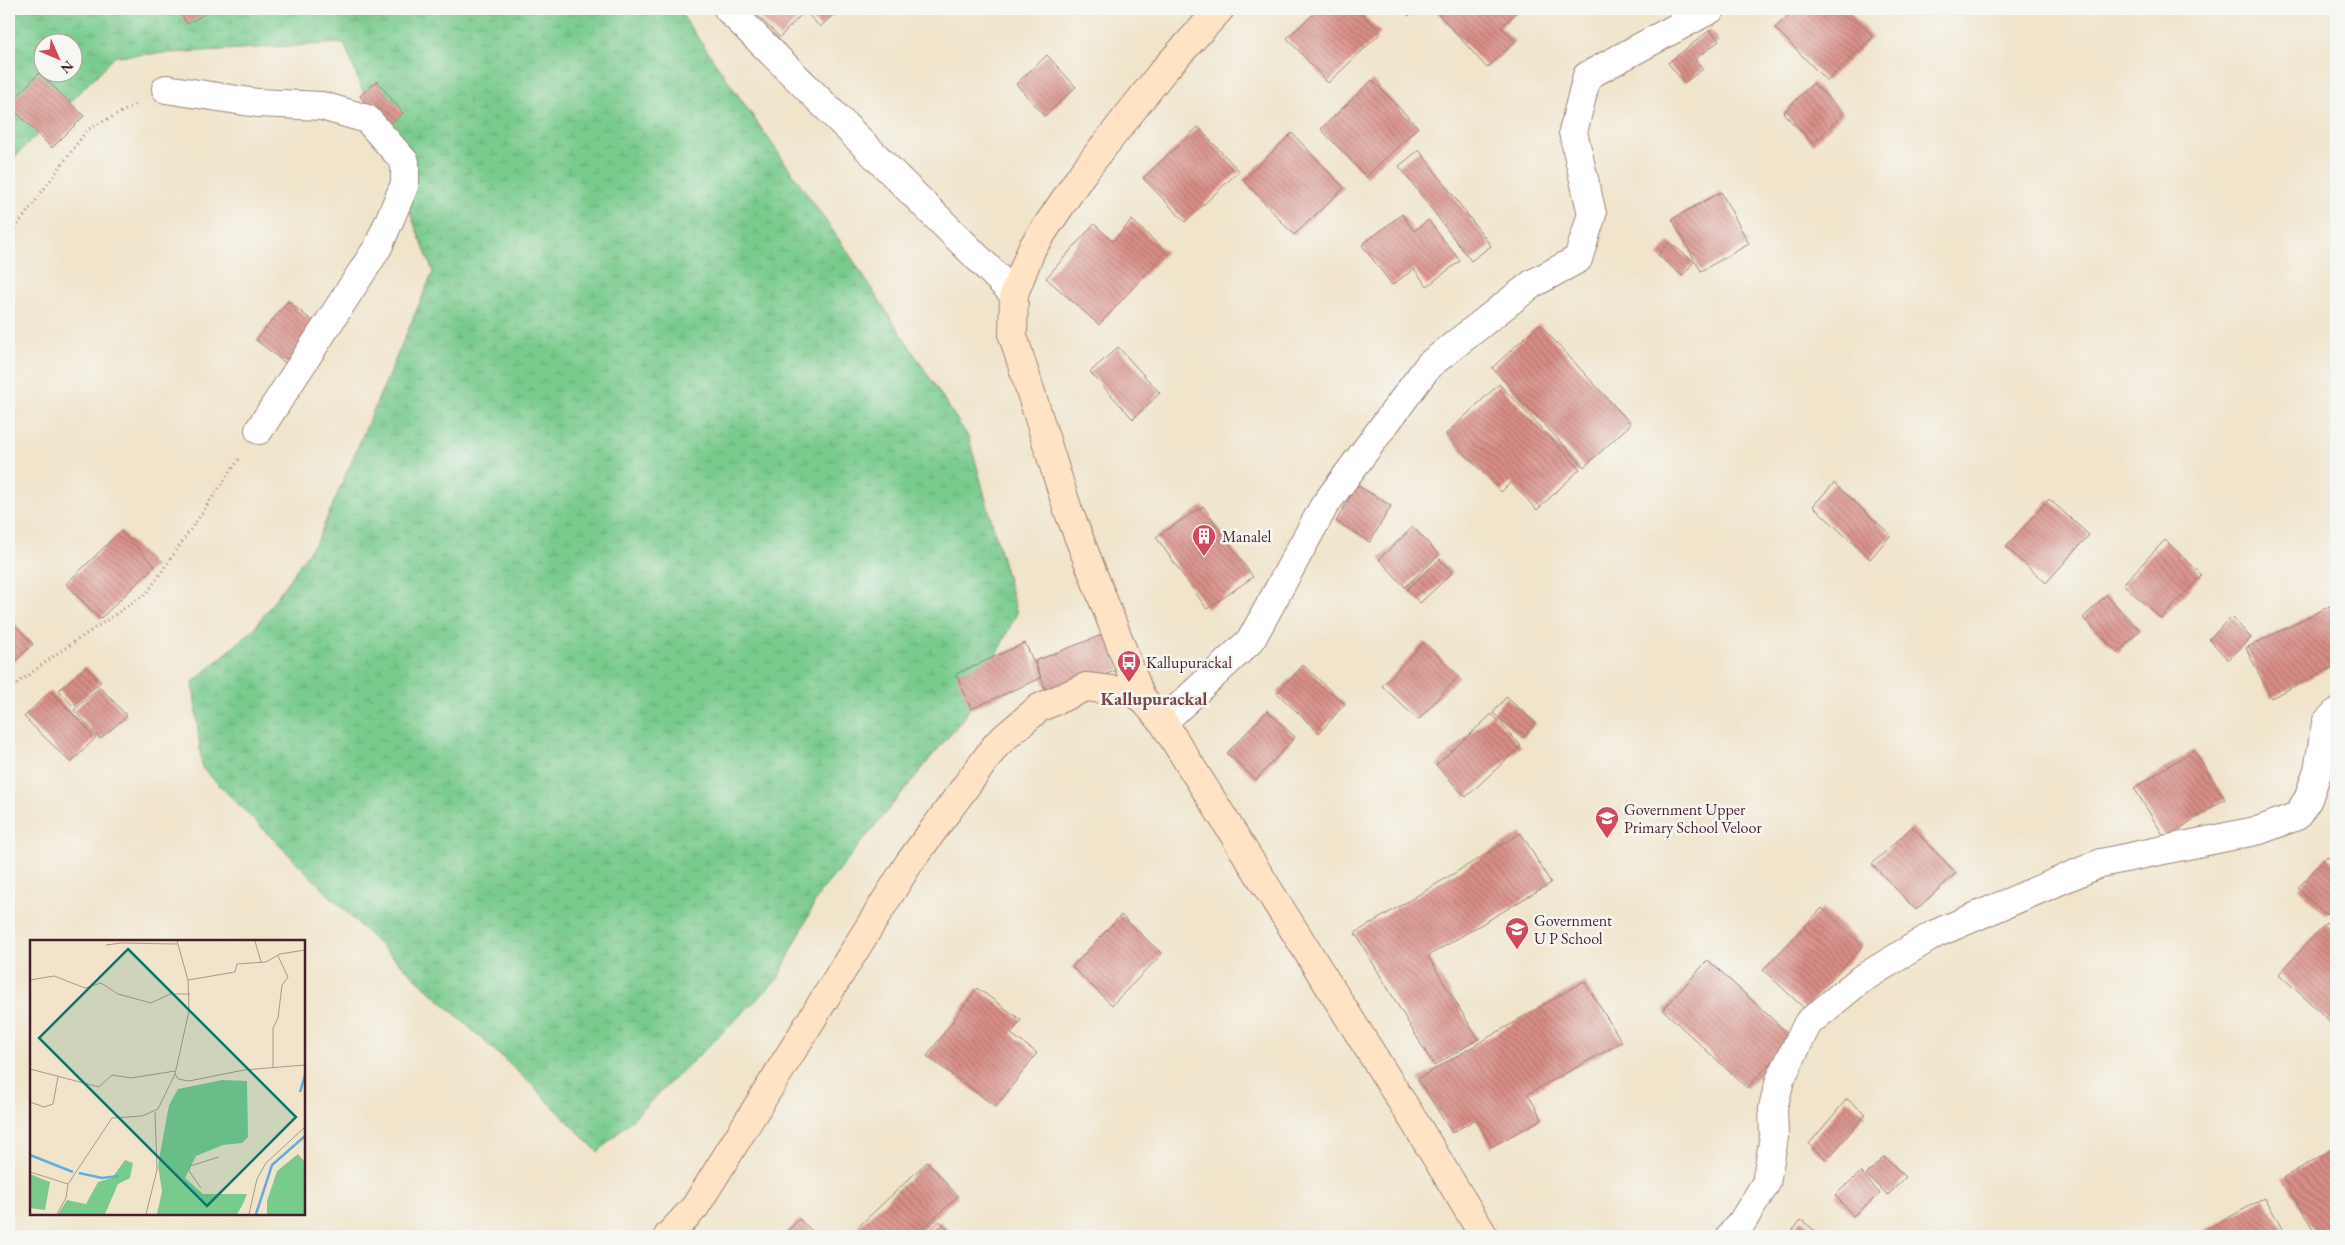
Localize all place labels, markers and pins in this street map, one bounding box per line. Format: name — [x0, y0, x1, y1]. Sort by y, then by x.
building icon: Manalel — [1191, 523, 1217, 557]
place label: Manalel — [1222, 526, 1271, 547]
bus stop icon: Kallupurackal — [1116, 649, 1142, 683]
place label: Kallupurackal — [1146, 652, 1232, 673]
place label: Government Upper Primary School Veloor — [1624, 799, 1762, 838]
school or university icon: Government Upper Primary School Veloor — [1594, 805, 1620, 839]
place label: Government U P School — [1534, 910, 1612, 949]
school or university icon: Government U P School — [1504, 916, 1530, 950]

